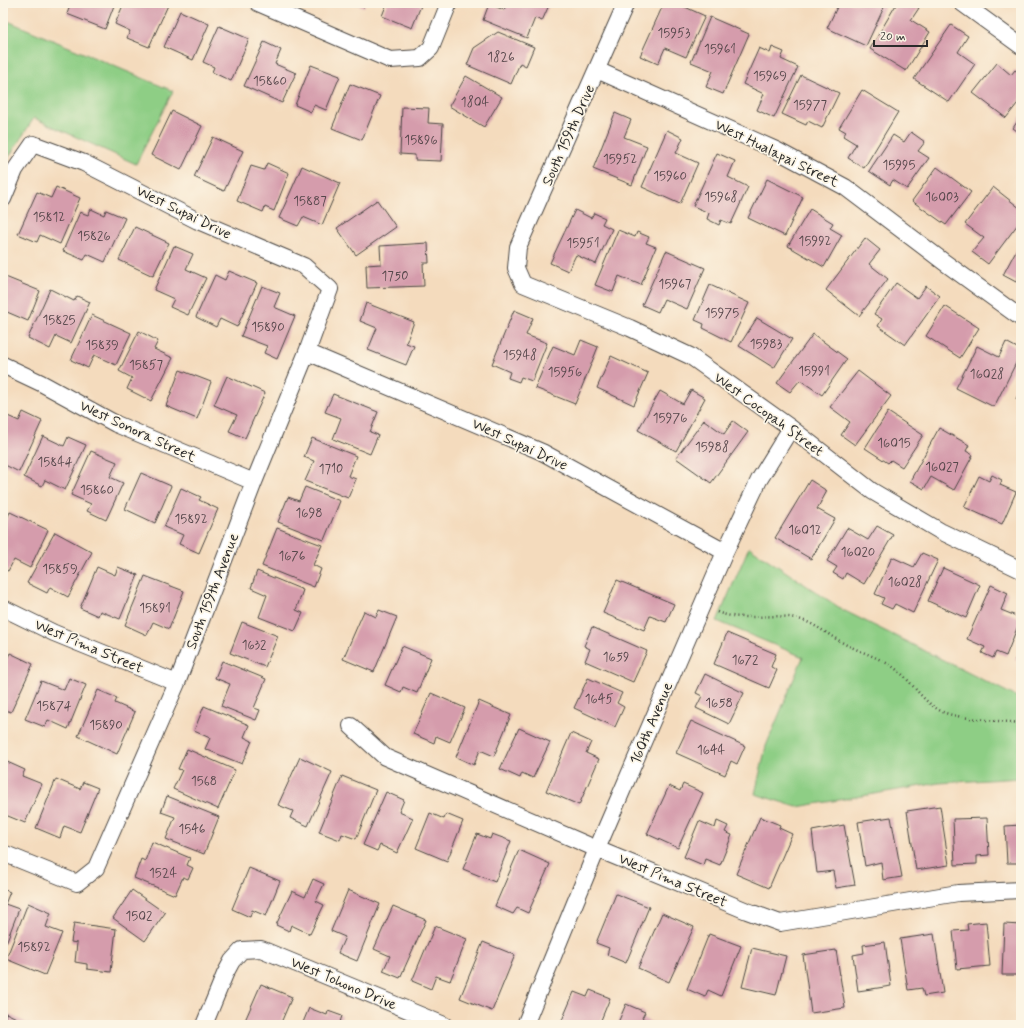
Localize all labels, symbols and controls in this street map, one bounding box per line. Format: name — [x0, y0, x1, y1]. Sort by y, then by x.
scale bar — [874, 22, 927, 48]
house number: 15953 — [658, 25, 691, 42]
text: 20 m — [880, 29, 906, 45]
house number: 15961 — [704, 41, 736, 58]
house number: 1826 — [487, 49, 515, 66]
house number: 15969 — [753, 68, 787, 85]
house number: 15860 — [253, 73, 287, 90]
street label: South 159th Drive — [538, 81, 600, 189]
house number: 1804 — [461, 94, 490, 111]
house number: 15977 — [793, 97, 827, 114]
street label: West Hualapai Street — [711, 115, 842, 193]
house number: 15896 — [404, 132, 438, 149]
house number: 15952 — [603, 151, 637, 168]
house number: 15995 — [883, 157, 916, 174]
house number: 15960 — [653, 168, 687, 185]
street label: West Supai Drive — [133, 181, 235, 245]
house number: 15968 — [704, 189, 738, 206]
house number: 16003 — [925, 189, 959, 206]
house number: 15887 — [293, 193, 327, 210]
house number: 15812 — [33, 209, 65, 226]
house number: 15826 — [77, 228, 111, 245]
house number: 15992 — [799, 233, 832, 250]
house number: 15951 — [567, 235, 599, 252]
house number: 1750 — [382, 268, 408, 285]
house number: 15967 — [659, 276, 692, 293]
house number: 15975 — [705, 305, 739, 322]
house number: 15825 — [42, 312, 76, 329]
house number: 15890 — [251, 319, 285, 336]
house number: 15983 — [750, 336, 783, 353]
house number: 15839 — [85, 337, 119, 354]
house number: 15948 — [503, 347, 537, 364]
house number: 15857 — [129, 357, 164, 374]
house number: 15991 — [798, 363, 830, 380]
house number: 15956 — [548, 364, 582, 381]
house number: 16028 — [970, 366, 1004, 383]
street label: West Cocopah Street — [710, 368, 828, 462]
street label: West Sonora Street — [76, 396, 199, 468]
house number: 15976 — [653, 410, 687, 427]
street label: West Supai Drive — [468, 414, 571, 476]
house number: 16015 — [877, 435, 911, 452]
house number: 15988 — [695, 439, 729, 456]
house number: 15844 — [37, 454, 73, 471]
house number: 16027 — [925, 459, 959, 476]
house number: 1710 — [319, 461, 343, 478]
house number: 15860 — [80, 482, 114, 499]
house number: 1698 — [295, 505, 323, 522]
house number: 15892 — [174, 511, 208, 528]
house number: 16012 — [788, 522, 822, 539]
street label: South 159th Avenue — [182, 530, 244, 652]
house number: 16020 — [841, 544, 875, 561]
house number: 1676 — [279, 548, 306, 565]
house number: 15859 — [42, 561, 78, 578]
house number: 16028 — [888, 574, 922, 591]
house number: 15891 — [139, 600, 171, 617]
street label: West Pima Street — [31, 615, 146, 679]
house number: 1632 — [242, 637, 267, 654]
house number: 1659 — [603, 649, 629, 666]
house number: 1672 — [732, 652, 759, 669]
street label: 160th Avenue — [626, 679, 678, 768]
house number: 1645 — [585, 691, 613, 708]
house number: 1658 — [705, 695, 733, 712]
house number: 15874 — [36, 698, 72, 715]
house number: 15890 — [89, 717, 123, 734]
house number: 1644 — [697, 742, 726, 759]
house number: 1568 — [191, 773, 217, 790]
house number: 1546 — [178, 821, 206, 838]
street label: West Pima Street — [615, 849, 730, 913]
house number: 1524 — [149, 865, 177, 882]
house number: 1502 — [126, 908, 153, 925]
house number: 15892 — [17, 939, 51, 956]
street label: West Tohono Drive — [287, 953, 400, 1015]

